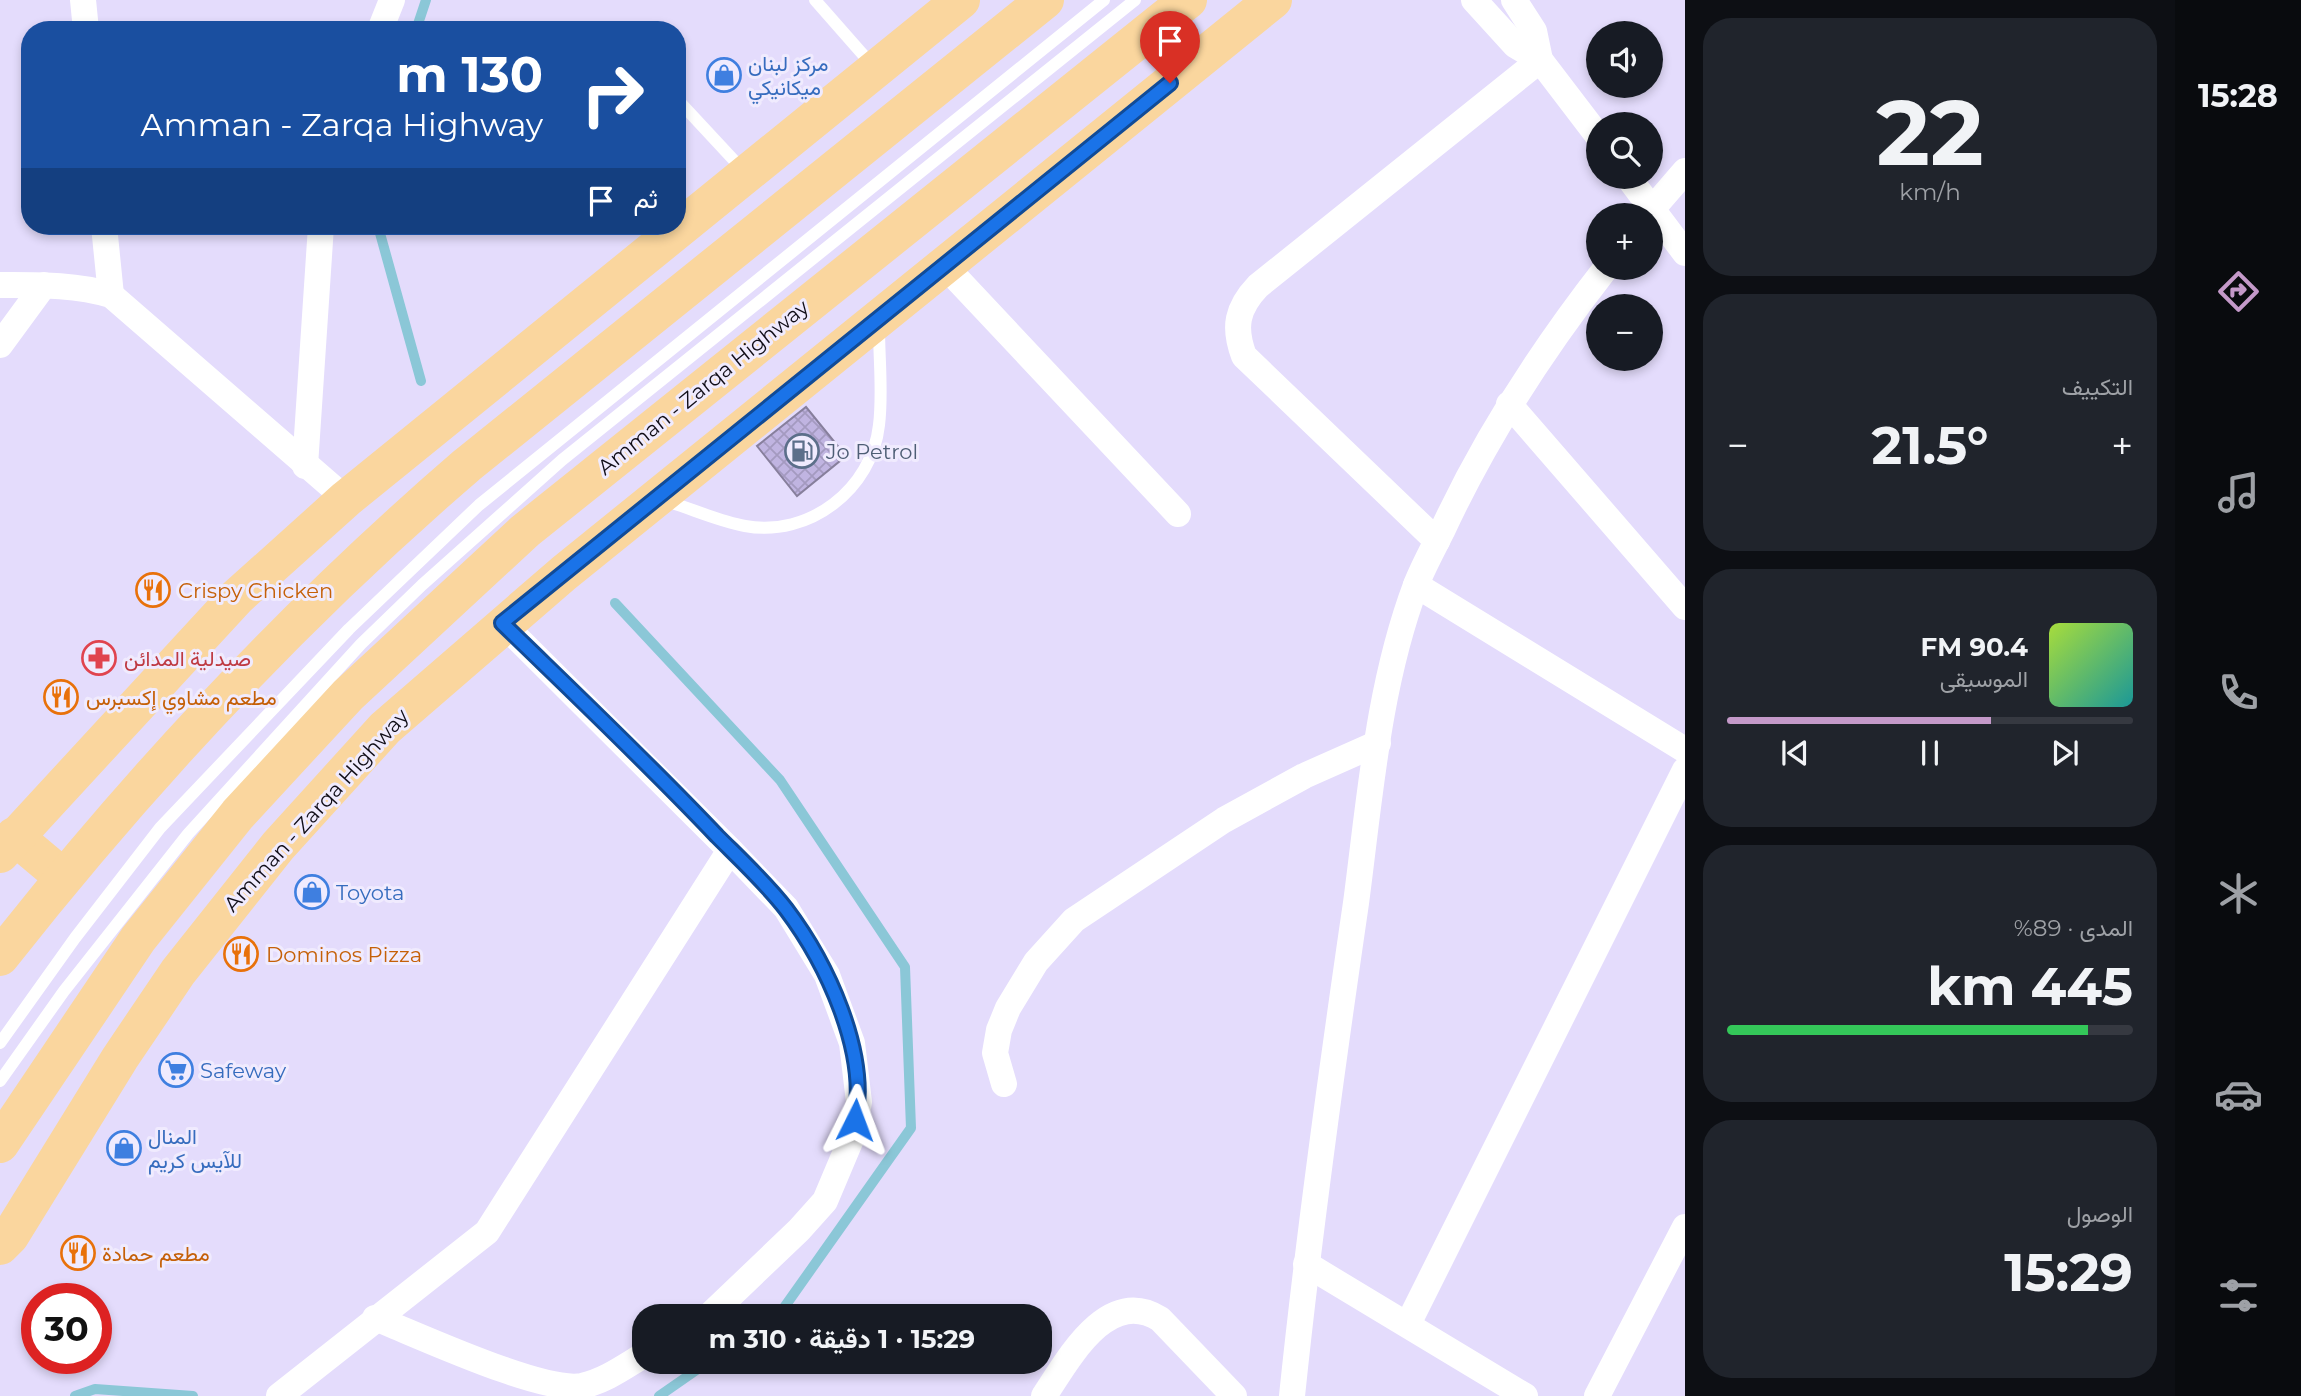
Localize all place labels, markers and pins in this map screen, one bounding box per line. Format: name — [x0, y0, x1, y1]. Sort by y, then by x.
pin — [1140, 11, 1200, 83]
place label: مركز لبنان ميكانيكي — [748, 51, 828, 105]
shop icon: مركز لبنان ميكانيكي — [705, 56, 743, 94]
fuel station icon: Jo Petrol — [783, 432, 821, 470]
place label: Jo Petrol — [825, 439, 918, 464]
restaurant icon: Crispy Chicken — [134, 571, 172, 609]
place label: Crispy Chicken — [178, 578, 333, 603]
pharmacy icon: صيدلية المدائن — [80, 639, 118, 677]
place label: صيدلية المدائن — [124, 646, 251, 671]
restaurant icon: مطعم مشاوي إكسبرس — [42, 678, 80, 716]
place label: مطعم مشاوي إكسبرس — [86, 685, 277, 715]
shop icon: Toyota — [293, 873, 331, 911]
place label: Toyota — [336, 880, 405, 905]
restaurant icon: Dominos Pizza — [222, 935, 260, 973]
place label: Dominos Pizza — [266, 942, 422, 967]
supermarket icon: Safeway — [157, 1051, 195, 1089]
place label: Safeway — [200, 1058, 287, 1083]
place label: المنال للآيس كريم — [148, 1124, 242, 1175]
shop icon: المنال للآيس كريم — [105, 1129, 143, 1167]
restaurant icon: مطعم حمادة — [59, 1234, 97, 1272]
place label: مطعم حمادة — [102, 1241, 210, 1268]

